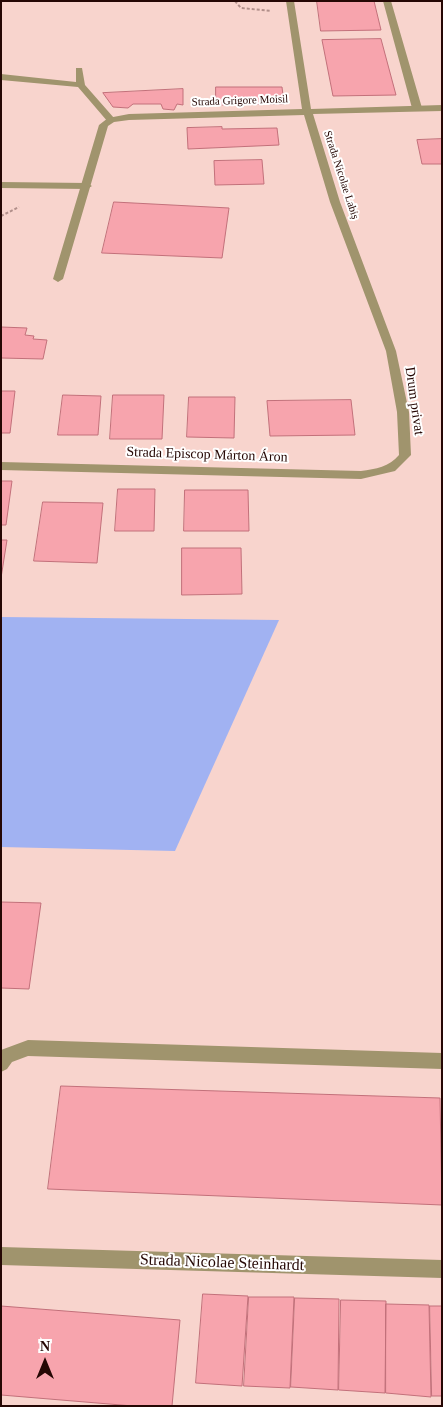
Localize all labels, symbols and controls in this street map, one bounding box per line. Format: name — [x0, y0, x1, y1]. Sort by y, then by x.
street label: Strada Grigore Moisil — [192, 93, 288, 109]
street label: Strada Nicolae Labiș — [320, 129, 362, 221]
street label: Drum privat — [401, 366, 427, 436]
street label: Strada Episcop Márton Áron — [126, 444, 288, 466]
street label: Strada Nicolae Steinhardt — [140, 1251, 304, 1275]
north arrow — [20, 1337, 70, 1387]
text: N — [40, 1339, 50, 1354]

